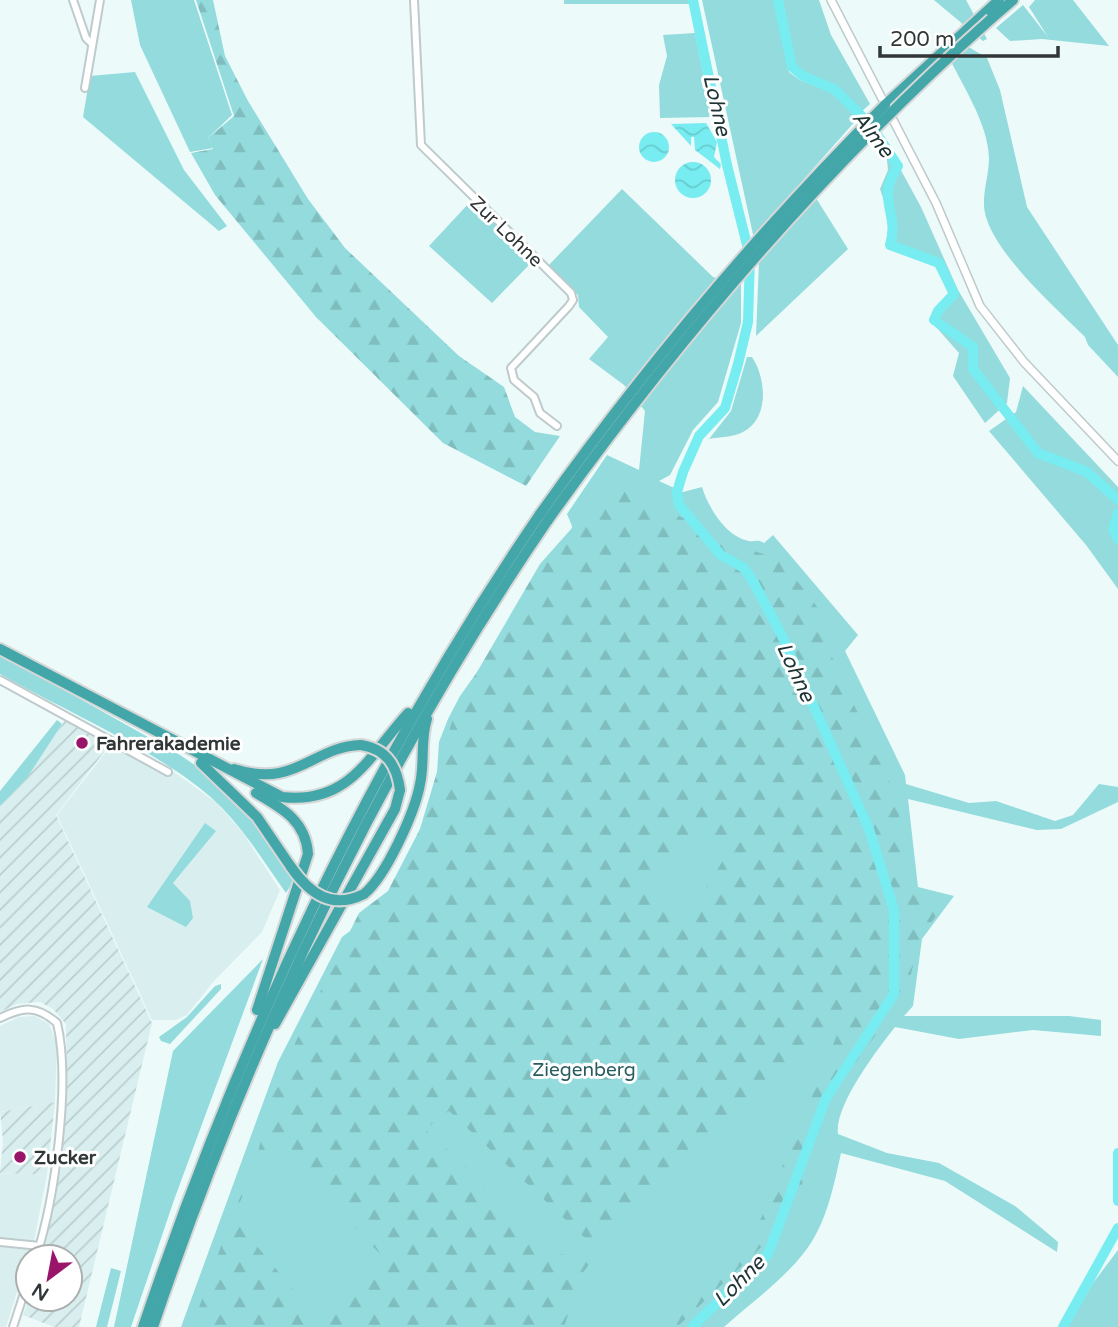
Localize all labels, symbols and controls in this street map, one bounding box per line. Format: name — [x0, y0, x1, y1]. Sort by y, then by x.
scale bar — [880, 14, 1058, 58]
text: 200 m — [890, 27, 954, 52]
water label: Lohne — [697, 72, 736, 139]
water label: Alme — [847, 106, 899, 163]
street label: Zur Lohne — [465, 192, 547, 272]
water label: Lohne — [771, 639, 821, 707]
place label: Fahrerakademie — [96, 733, 241, 755]
marker: Fahrerakademie — [74, 735, 90, 751]
park label: Ziegenberg — [532, 1059, 636, 1081]
place label: Zucker — [34, 1147, 97, 1169]
marker: Zucker — [12, 1149, 28, 1165]
north arrow — [14, 1243, 84, 1313]
water label: Lohne — [708, 1250, 771, 1312]
text: N — [28, 1278, 53, 1305]

